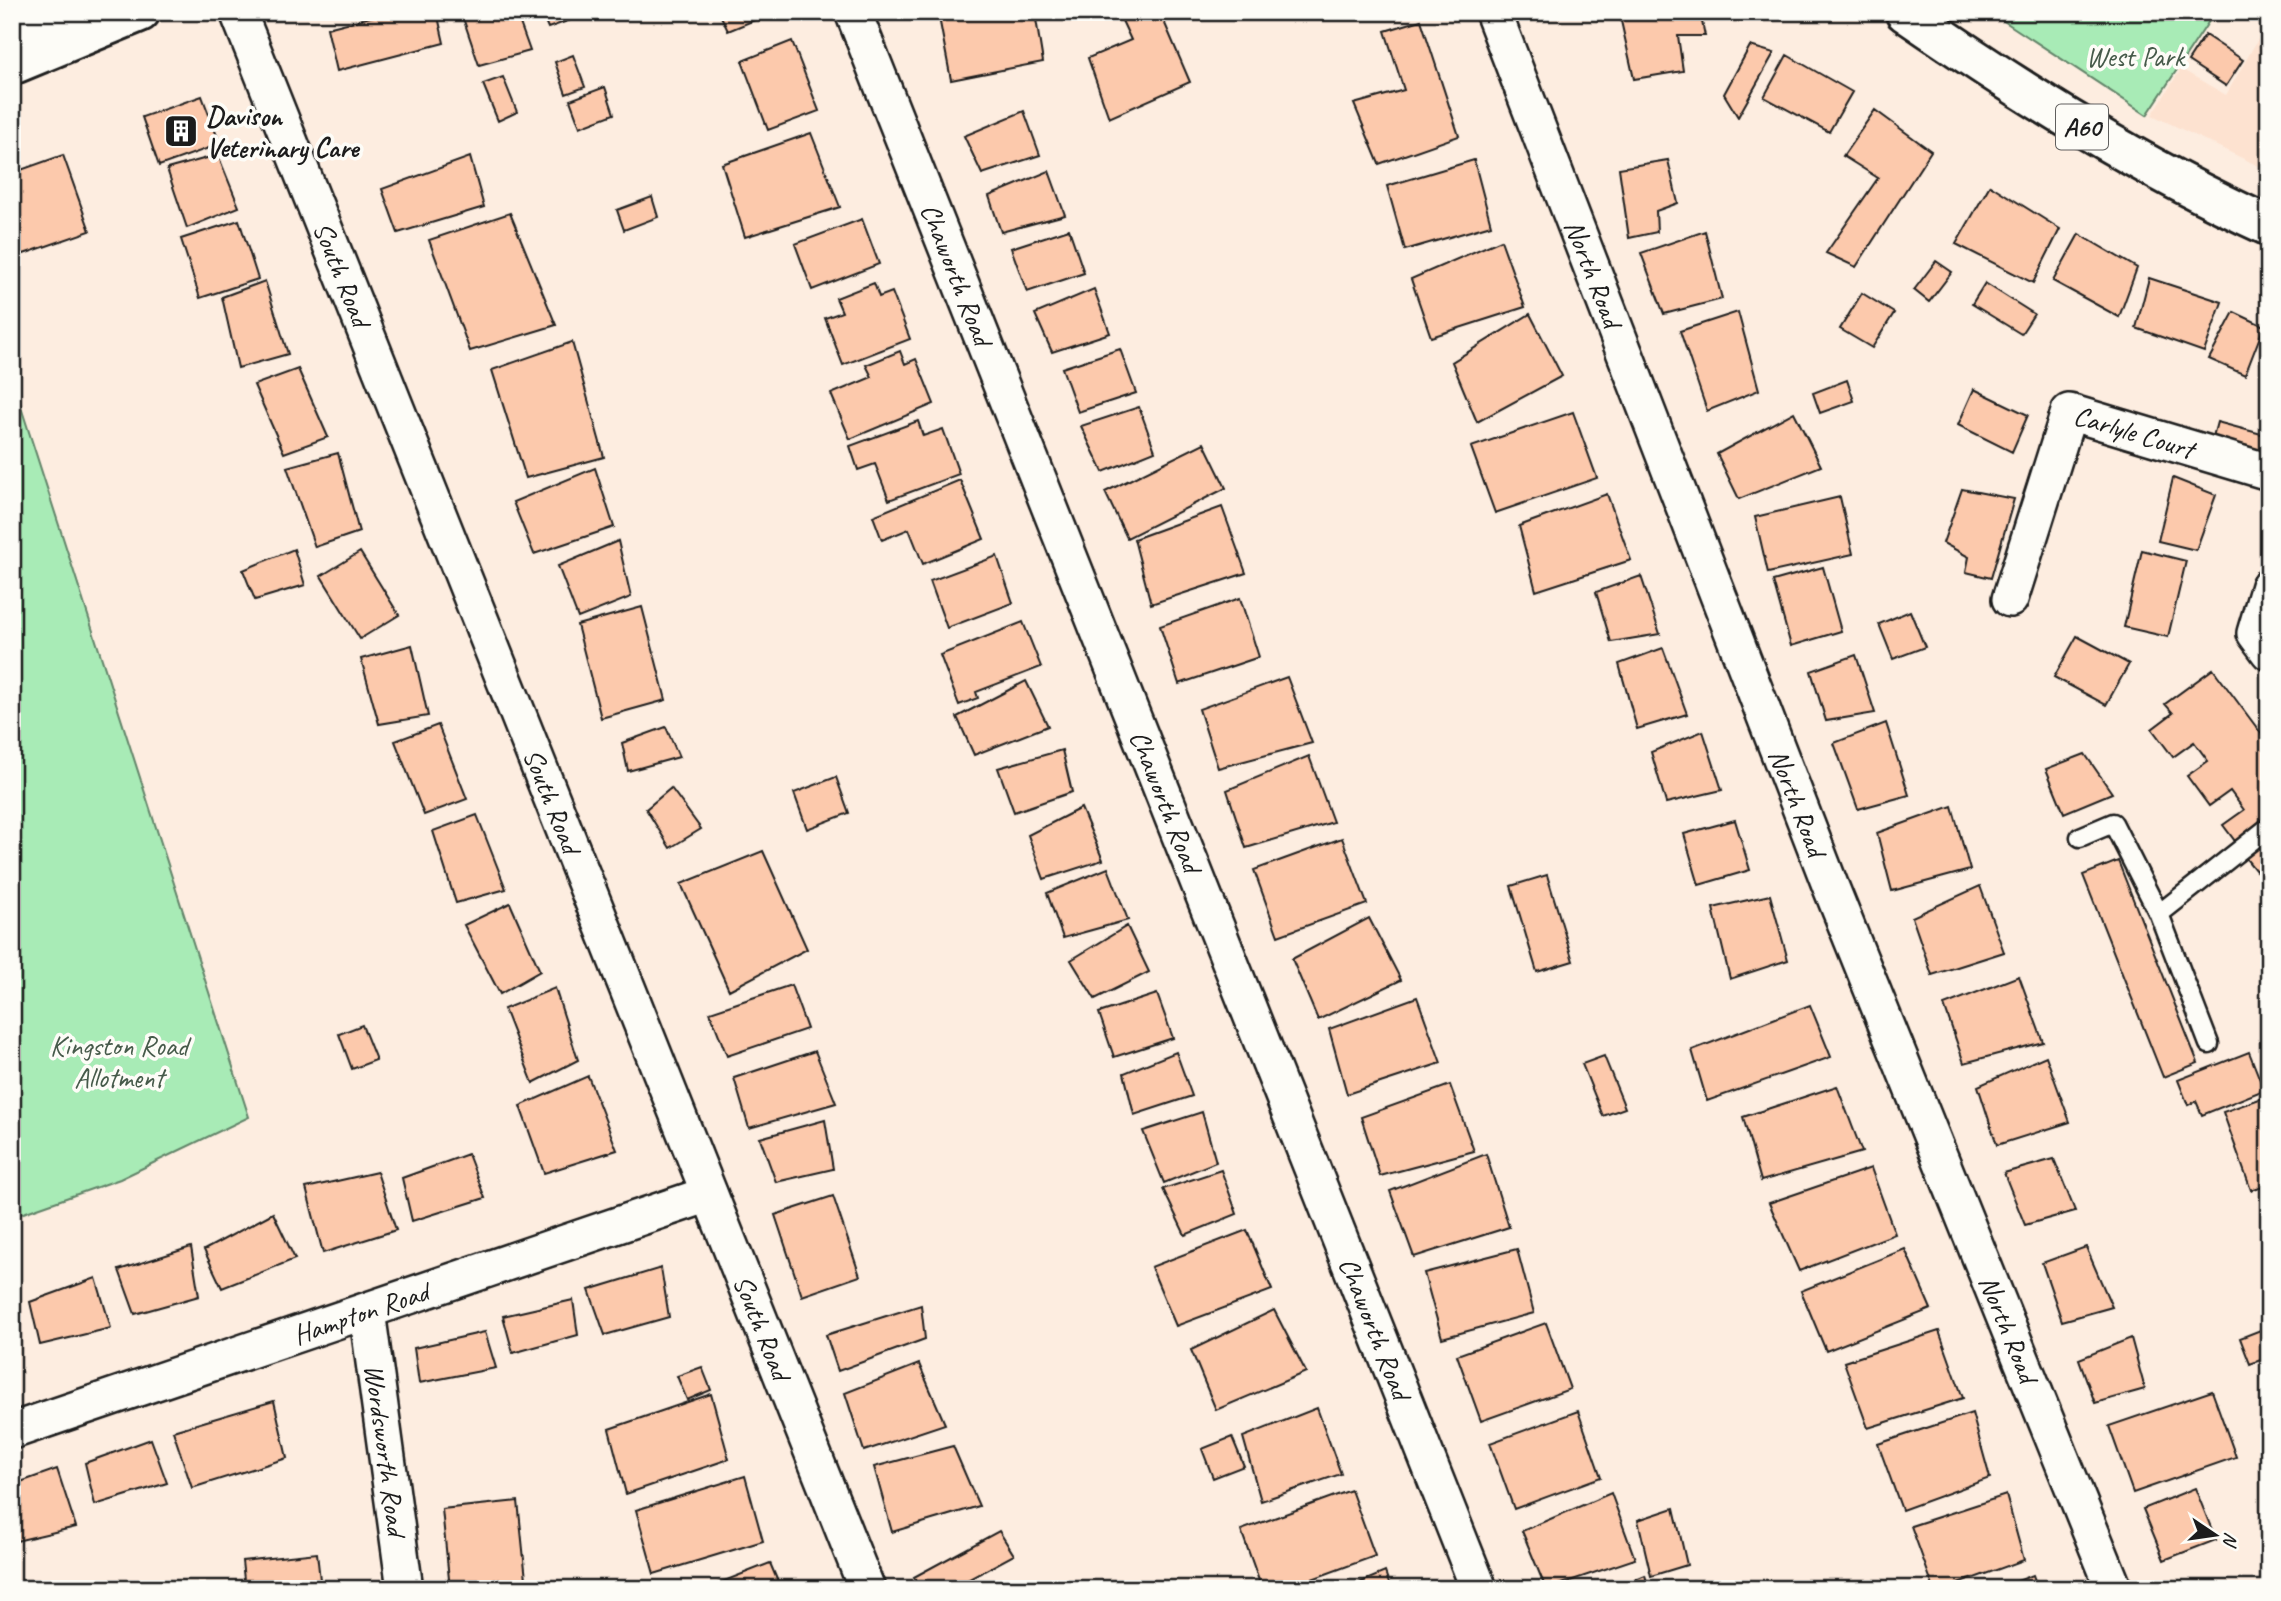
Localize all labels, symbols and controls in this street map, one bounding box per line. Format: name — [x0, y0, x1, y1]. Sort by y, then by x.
park label: West Park — [2086, 39, 2187, 74]
place label: Davison Veterinary Care — [206, 98, 361, 166]
road number: A60 — [2056, 104, 2108, 150]
building icon: Davison Veterinary Care — [162, 112, 200, 150]
street label: Chaworth Road — [913, 198, 1002, 354]
street label: North Road — [1557, 215, 1632, 335]
street label: South Road — [306, 217, 380, 335]
street label: Carlyle Court — [2070, 397, 2202, 467]
street label: Chaworth Road — [1122, 725, 1212, 881]
street label: South Road — [516, 743, 591, 862]
street label: North Road — [1762, 744, 1836, 864]
park label: Kingston Road Allotment — [50, 1028, 192, 1095]
street label: Chaworth Road — [1332, 1252, 1421, 1408]
street label: South Road — [726, 1270, 801, 1388]
street label: North Road — [1972, 1270, 2048, 1391]
street label: Hampton Road — [288, 1272, 436, 1352]
street label: Wordsworth Road — [357, 1362, 415, 1541]
north arrow — [2180, 1500, 2250, 1570]
text: N — [2217, 1530, 2244, 1550]

